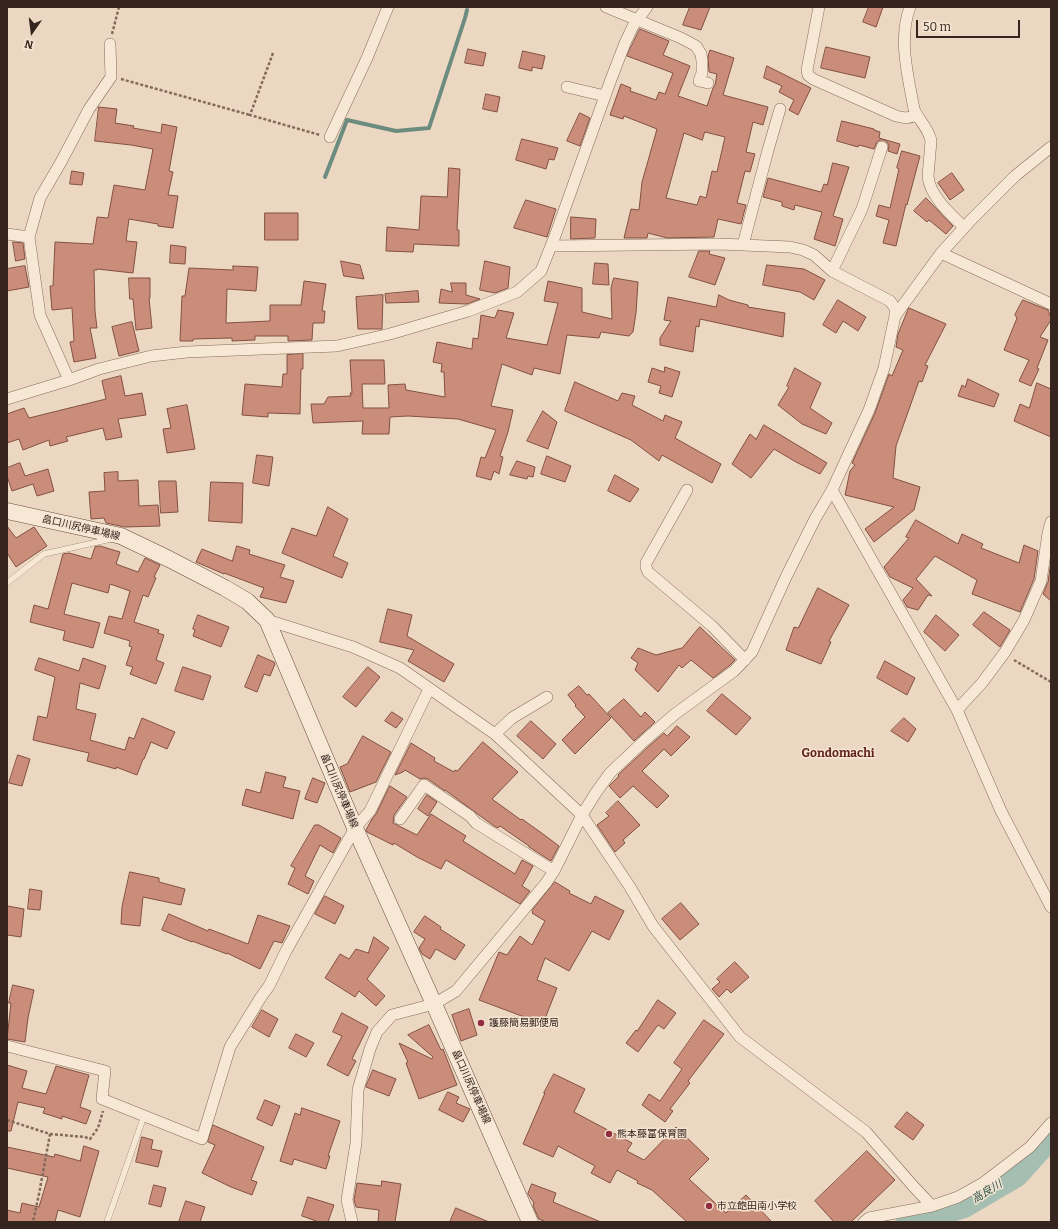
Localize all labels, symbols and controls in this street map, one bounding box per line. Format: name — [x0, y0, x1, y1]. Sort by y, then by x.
north arrow — [12, 12, 52, 52]
scale bar — [918, 12, 1022, 38]
text: 50 m — [923, 20, 951, 34]
text: N — [23, 37, 35, 51]
street label: 畠口川尻停車場線 — [41, 513, 121, 543]
district label: Gondomachi — [801, 747, 875, 761]
street label: 畠口川尻停車場線 — [318, 752, 360, 830]
place label: 護藤簡易郵便局 — [489, 1017, 559, 1029]
marker: 護藤簡易郵便局 — [476, 1018, 486, 1028]
street label: 畠口川尻停車場線 — [449, 1048, 493, 1126]
place label: 熊本藤富保育園 — [617, 1128, 687, 1140]
marker: 熊本藤富保育園 — [604, 1129, 614, 1139]
water label: 高良川 — [969, 1178, 1005, 1206]
place label: 市立飽田南小学校 — [717, 1200, 797, 1212]
marker: 市立飽田南小学校 — [704, 1201, 714, 1211]

